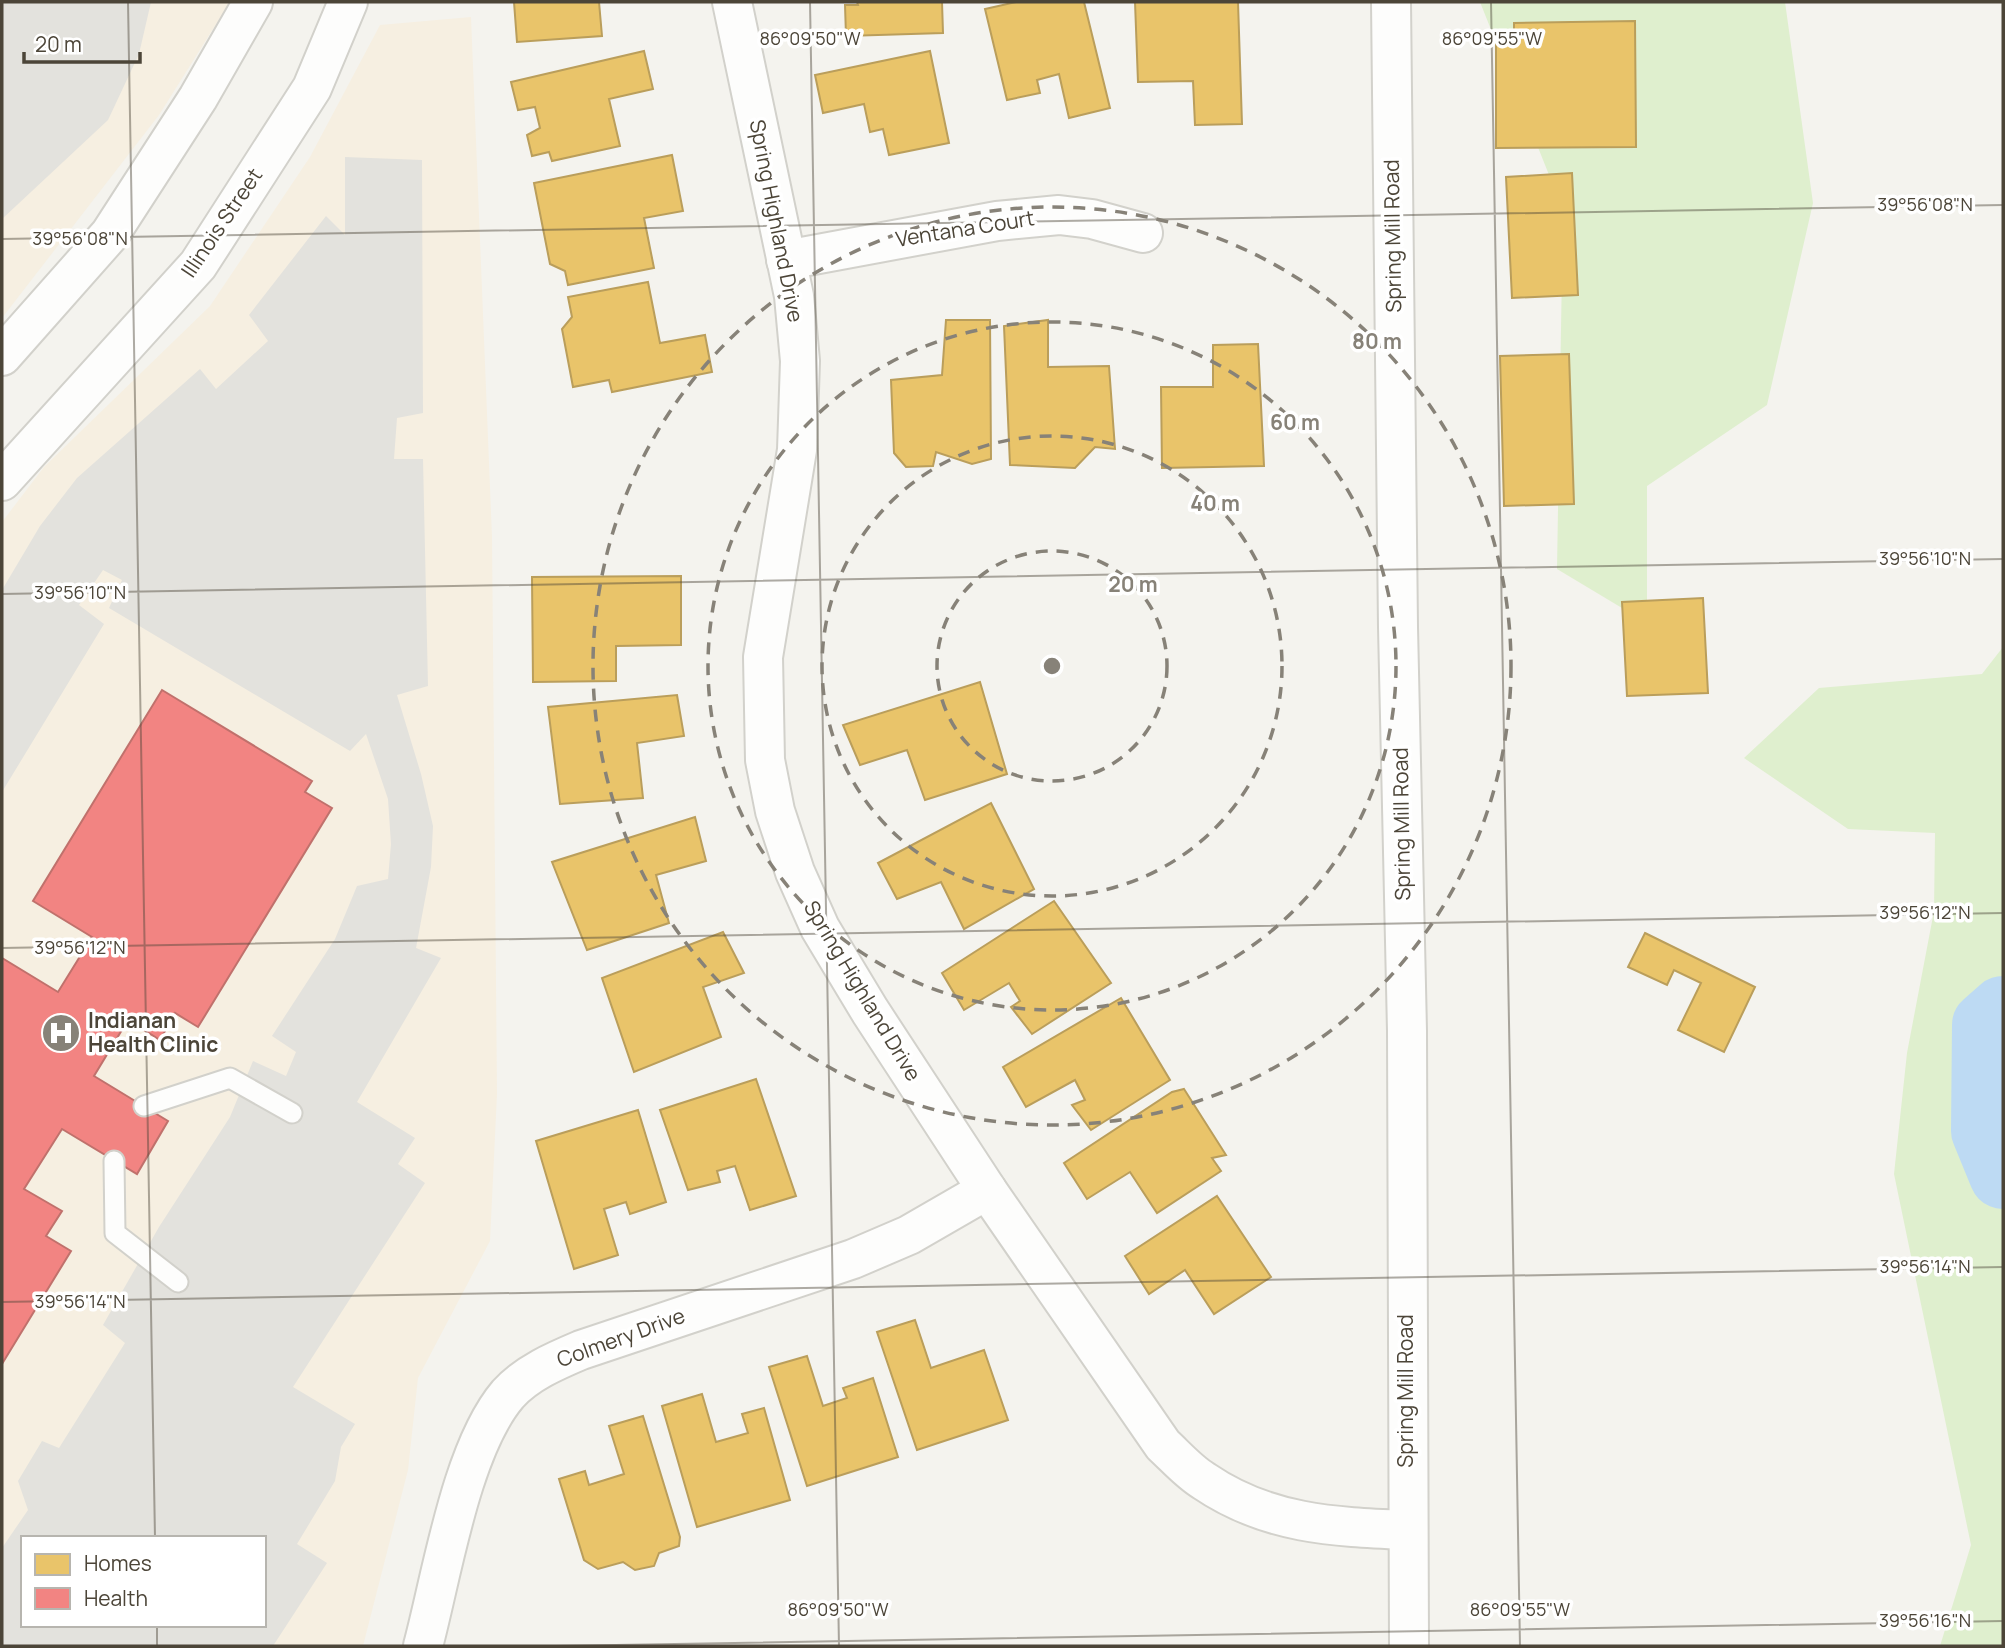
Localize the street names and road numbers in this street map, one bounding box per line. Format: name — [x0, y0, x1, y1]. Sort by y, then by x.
street label: Spring Highland Drive — [744, 117, 810, 325]
street label: Spring Mill Road — [1377, 159, 1407, 313]
street label: Illinois Street — [174, 162, 268, 283]
street label: Ventana Court — [893, 203, 1036, 253]
street label: Spring Mill Road — [1386, 747, 1416, 901]
street label: Spring Highland Drive — [798, 895, 928, 1086]
street label: Colmery Drive — [553, 1301, 688, 1373]
street label: Spring Mill Road — [1391, 1314, 1419, 1468]

